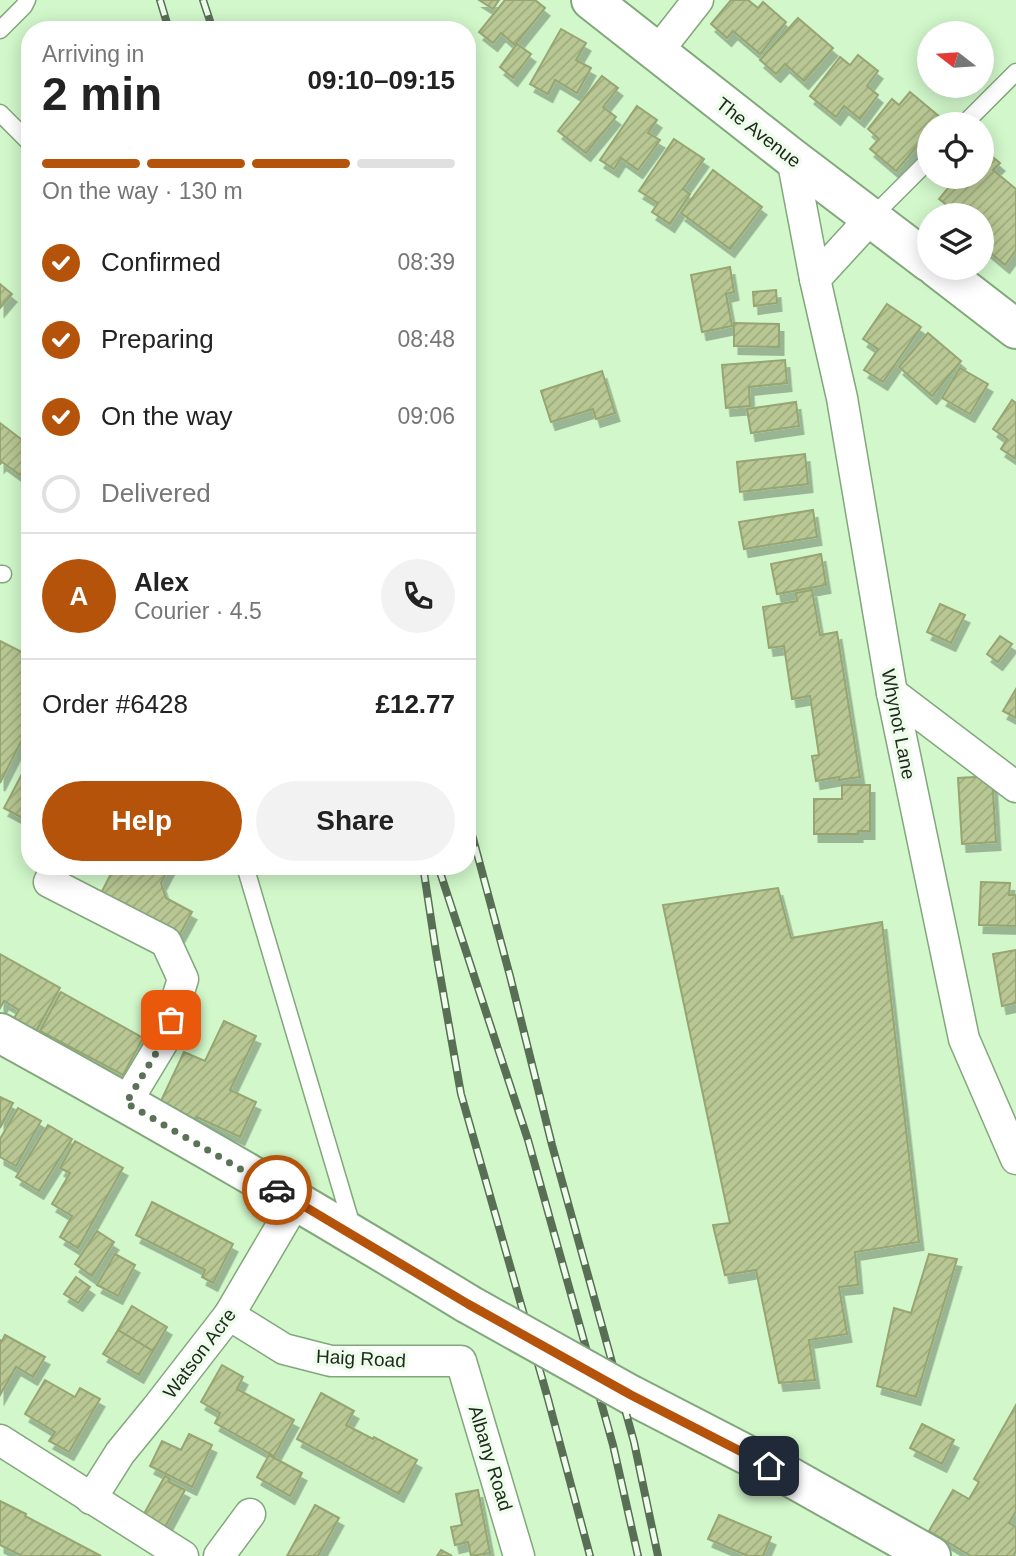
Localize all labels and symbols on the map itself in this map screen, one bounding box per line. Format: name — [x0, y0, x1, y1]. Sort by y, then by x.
north arrow — [917, 21, 994, 98]
street label: The Avenue — [712, 93, 805, 172]
street label: Whynot Lane — [878, 667, 919, 781]
pin — [141, 990, 201, 1050]
courier — [242, 1155, 312, 1225]
street label: Watson Acre — [159, 1304, 240, 1402]
street label: Haig Road — [316, 1346, 406, 1371]
street label: Albany Road — [465, 1403, 516, 1513]
pin — [739, 1436, 799, 1496]

